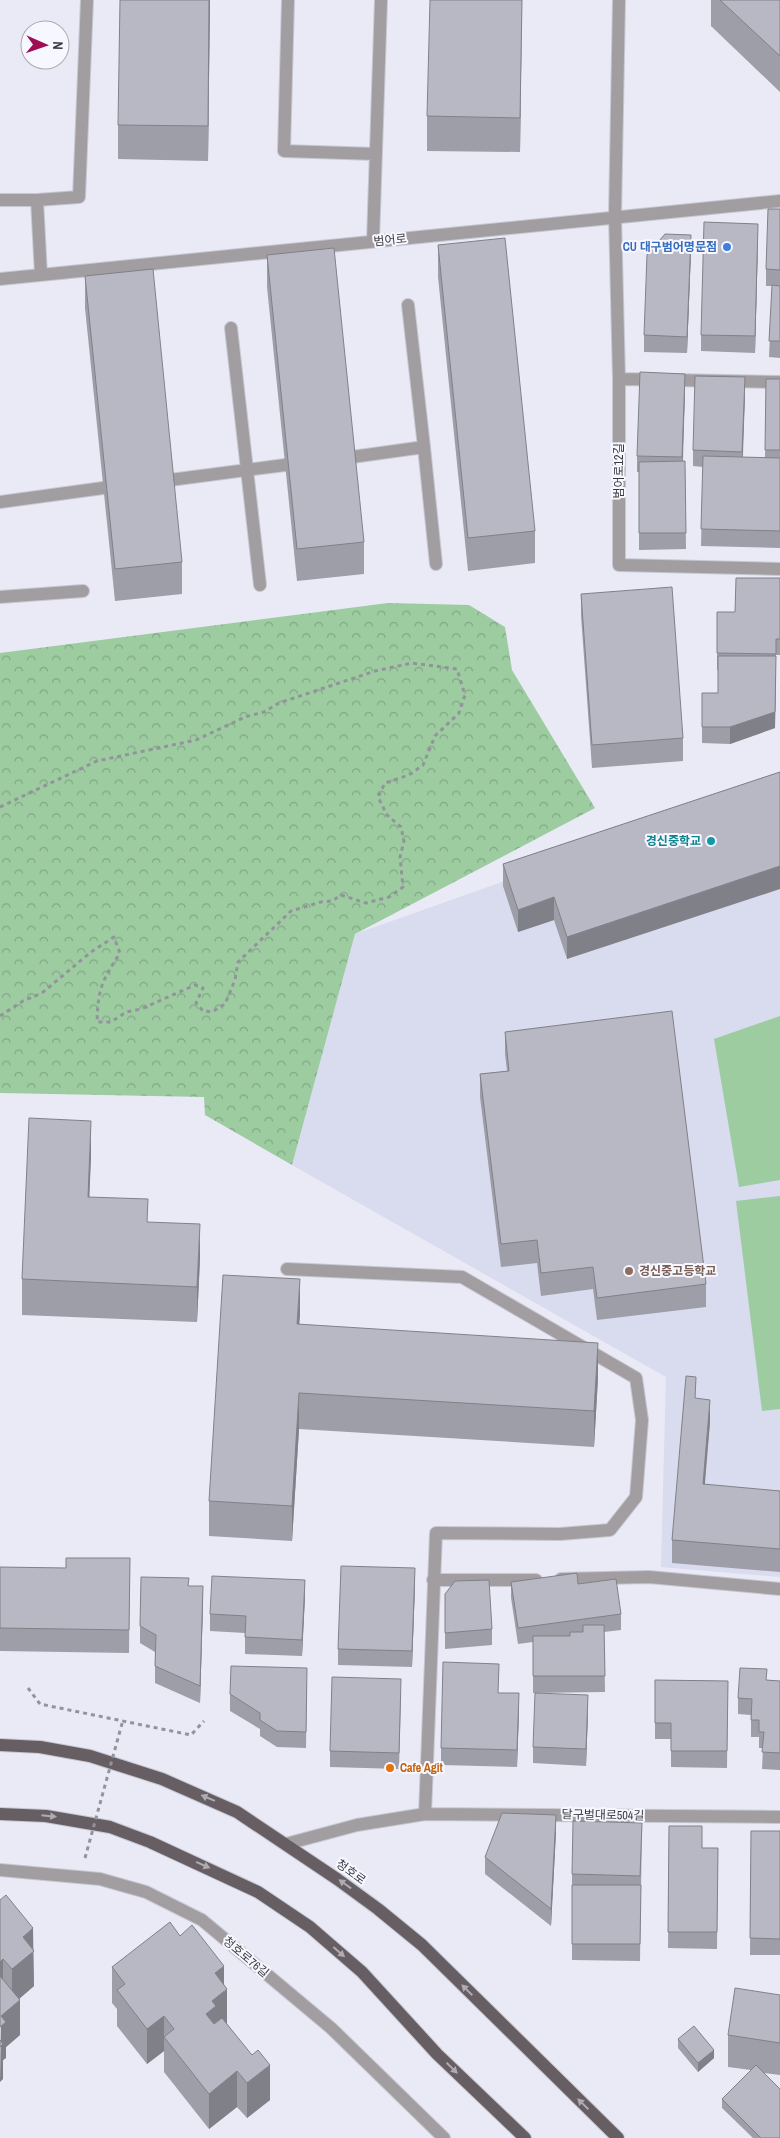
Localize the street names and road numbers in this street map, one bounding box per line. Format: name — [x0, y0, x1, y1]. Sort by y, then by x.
street label: 범어로 — [373, 230, 407, 250]
street label: 범어로12길 — [611, 443, 627, 499]
street label: 달구벌대로504길 — [562, 1806, 644, 1824]
street label: 청호로 — [333, 1856, 369, 1888]
street label: 청호로76길 — [220, 1933, 272, 1981]

